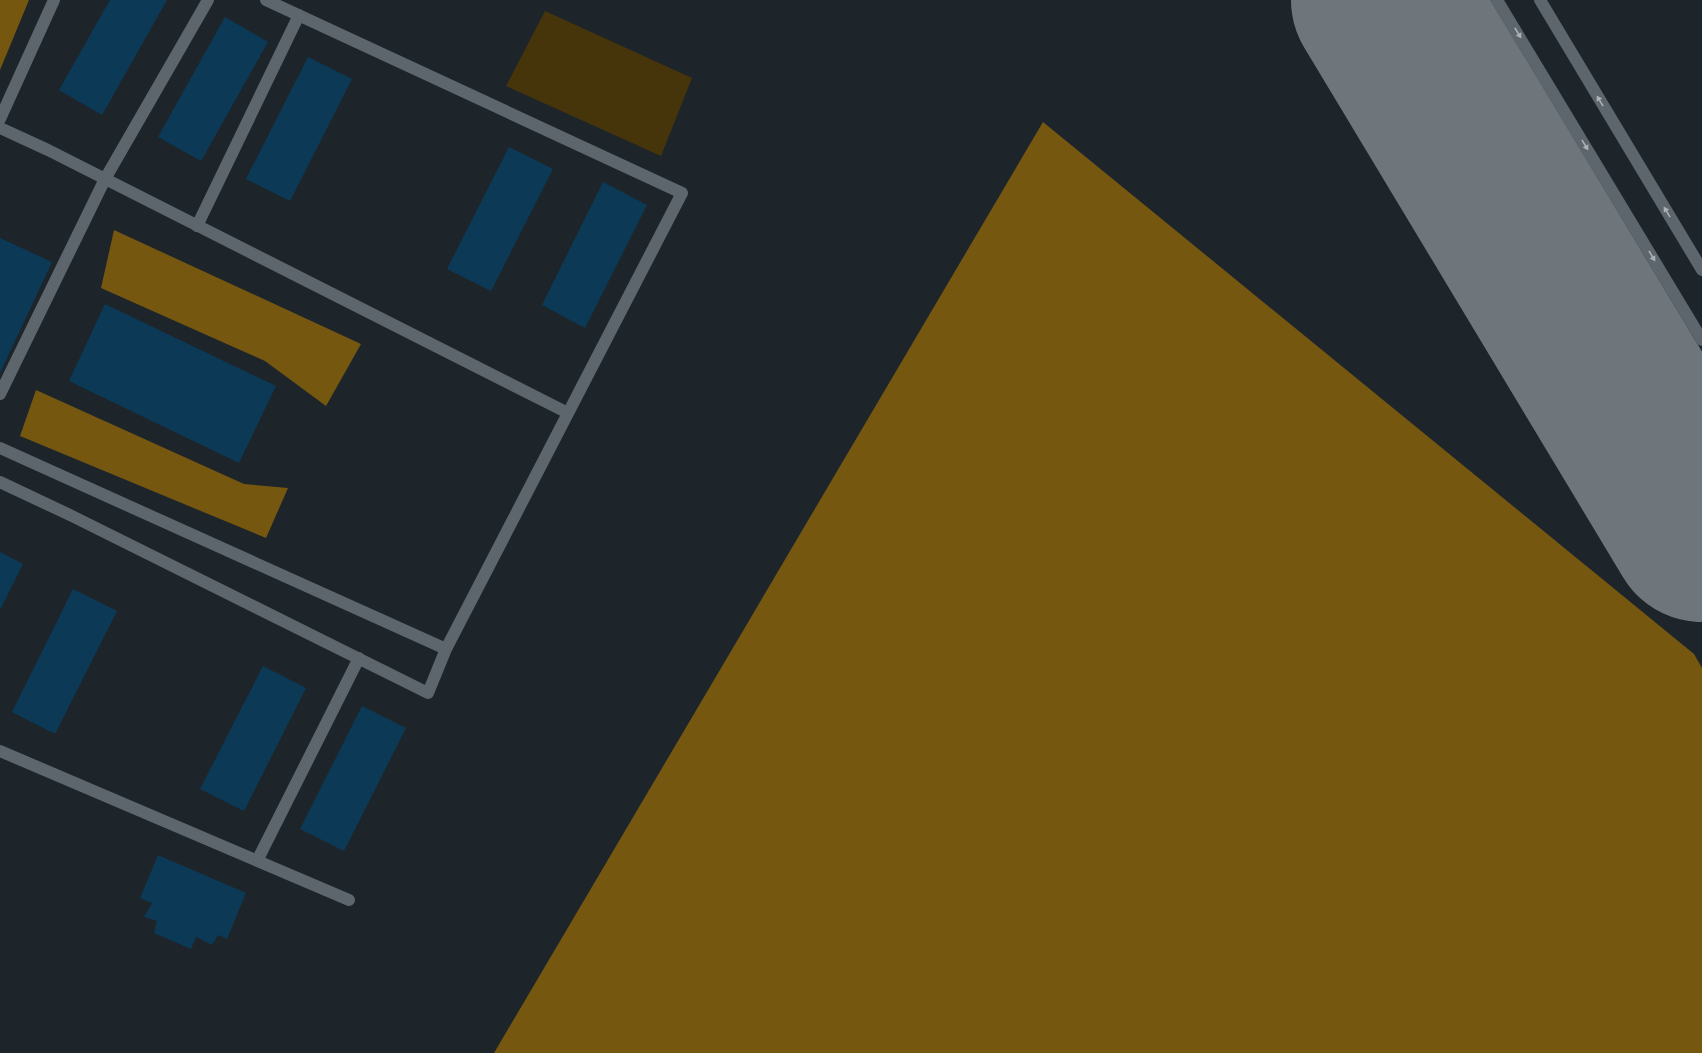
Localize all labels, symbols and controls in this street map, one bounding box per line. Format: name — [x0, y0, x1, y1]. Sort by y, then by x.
one-way arrow — [1514, 27, 1521, 39]
one-way arrow — [1597, 95, 1604, 107]
one-way arrow — [1581, 139, 1588, 151]
one-way arrow — [1664, 206, 1671, 218]
one-way arrow — [1648, 250, 1655, 262]

